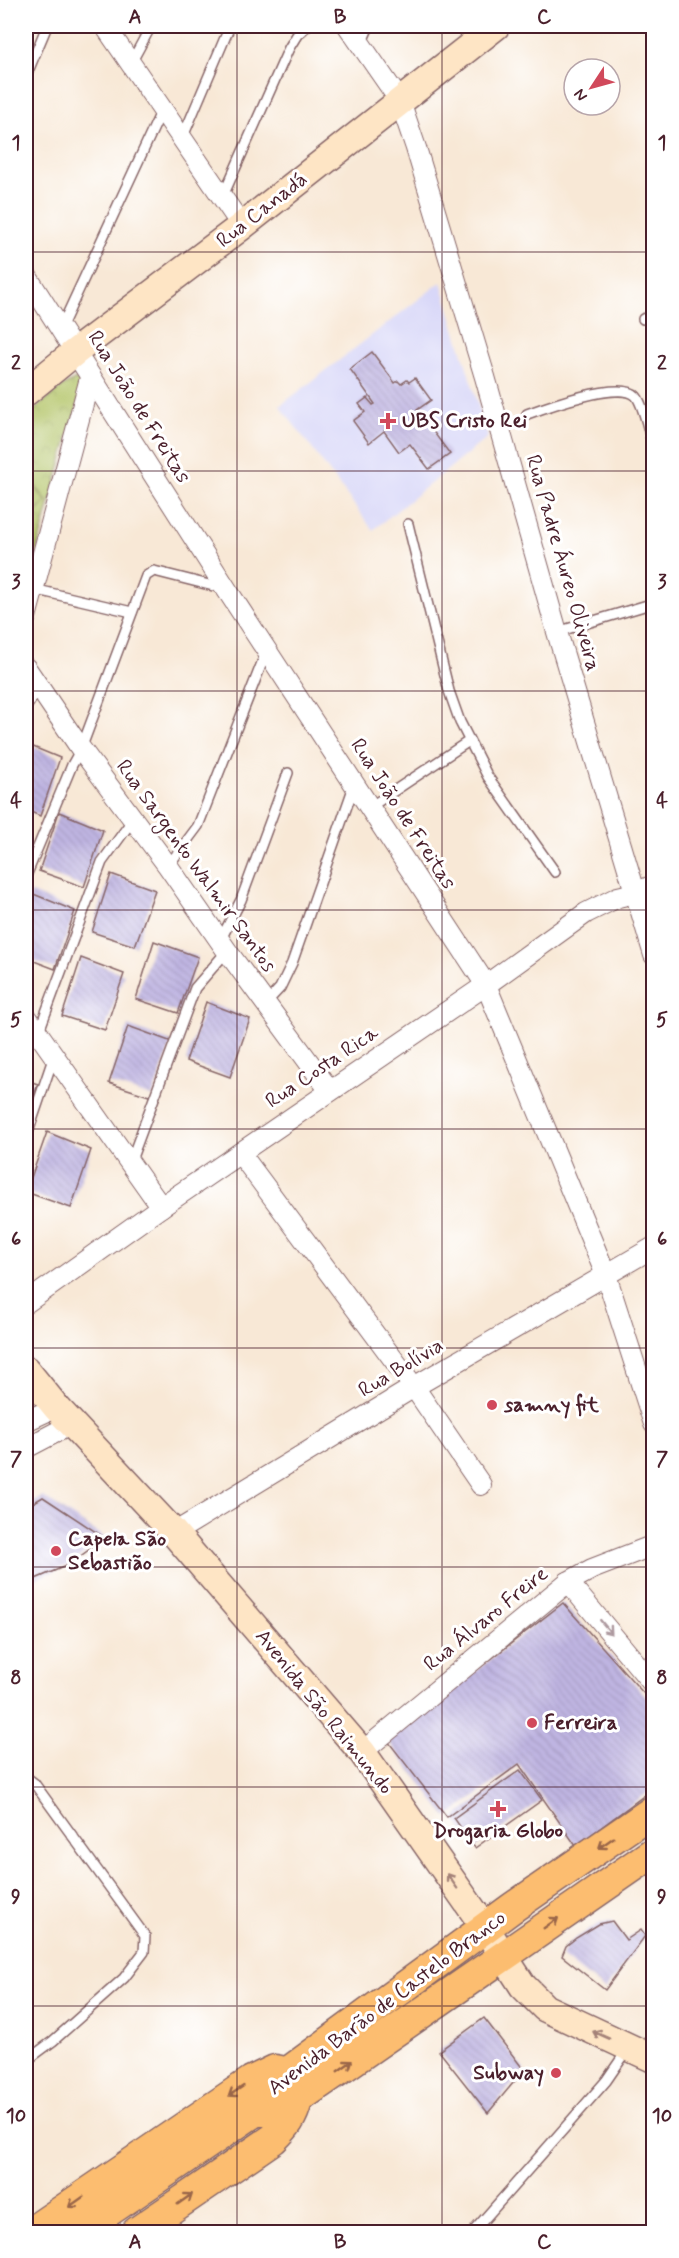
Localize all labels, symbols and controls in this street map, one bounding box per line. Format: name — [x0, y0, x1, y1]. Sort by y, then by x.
text: A — [128, 4, 142, 31]
text: B — [334, 4, 347, 31]
text: C — [537, 4, 552, 31]
north arrow — [562, 57, 622, 117]
text: N — [569, 84, 593, 105]
text: 1 — [12, 130, 20, 157]
text: 1 — [658, 130, 666, 157]
street label: Rua Canadá — [211, 166, 313, 254]
street label: Rua João de Freitas — [81, 325, 197, 489]
text: 2 — [11, 350, 21, 377]
text: 2 — [657, 350, 667, 377]
place label: UBS Cristo Rei — [402, 407, 528, 435]
marker: UBS Cristo Rei — [379, 412, 397, 430]
street label: Rua Padre Áureo Oliveira — [519, 452, 607, 674]
text: 3 — [11, 569, 21, 596]
text: 3 — [657, 569, 667, 596]
street label: Rua João de Freitas — [344, 733, 462, 895]
street label: Rua Sargento Walmir Santos — [108, 754, 283, 979]
text: 4 — [10, 788, 22, 815]
text: 4 — [656, 788, 668, 815]
text: 5 — [10, 1007, 22, 1034]
text: 5 — [656, 1007, 668, 1034]
street label: Rua Costa Rica — [260, 1019, 384, 1115]
text: 6 — [11, 1226, 21, 1253]
text: 6 — [657, 1226, 667, 1253]
street label: Rua Bolívia — [353, 1332, 449, 1404]
place label: samny fit — [503, 1391, 599, 1419]
marker: samny fit — [485, 1398, 499, 1412]
text: 7 — [10, 1446, 22, 1473]
text: 7 — [656, 1446, 668, 1473]
place label: Capela São Sebastião — [68, 1525, 166, 1577]
marker: Capela São Sebastião — [49, 1544, 63, 1558]
street label: Rua Álvaro Freire — [418, 1560, 554, 1678]
one-way arrow — [599, 1619, 612, 1635]
street label: Avenida São Raimundo — [249, 1623, 399, 1801]
text: 8 — [10, 1665, 22, 1692]
text: 8 — [656, 1665, 668, 1692]
place label: Ferreira — [544, 1709, 618, 1737]
marker: Ferreira — [525, 1716, 539, 1730]
marker: Drogaria Globo — [491, 1802, 505, 1816]
place label: Drogaria Globo — [433, 1817, 564, 1845]
one-way arrow — [598, 1837, 614, 1850]
one-way arrow — [446, 1873, 459, 1889]
text: 9 — [11, 1884, 21, 1911]
text: 9 — [657, 1884, 667, 1911]
street label: Avenida Barão de Castelo Branco — [262, 1904, 512, 2102]
one-way arrow — [542, 1917, 559, 1929]
one-way arrow — [592, 2028, 610, 2040]
place label: Subway — [473, 2059, 544, 2087]
one-way arrow — [336, 2060, 353, 2072]
marker: Subway — [549, 2066, 563, 2080]
one-way arrow — [228, 2085, 245, 2097]
text: 10 — [6, 2103, 26, 2130]
text: 10 — [652, 2103, 672, 2130]
one-way arrow — [177, 2193, 193, 2205]
one-way arrow — [68, 2196, 84, 2208]
text: A — [128, 2229, 142, 2256]
text: B — [334, 2229, 347, 2256]
text: C — [537, 2229, 552, 2256]

